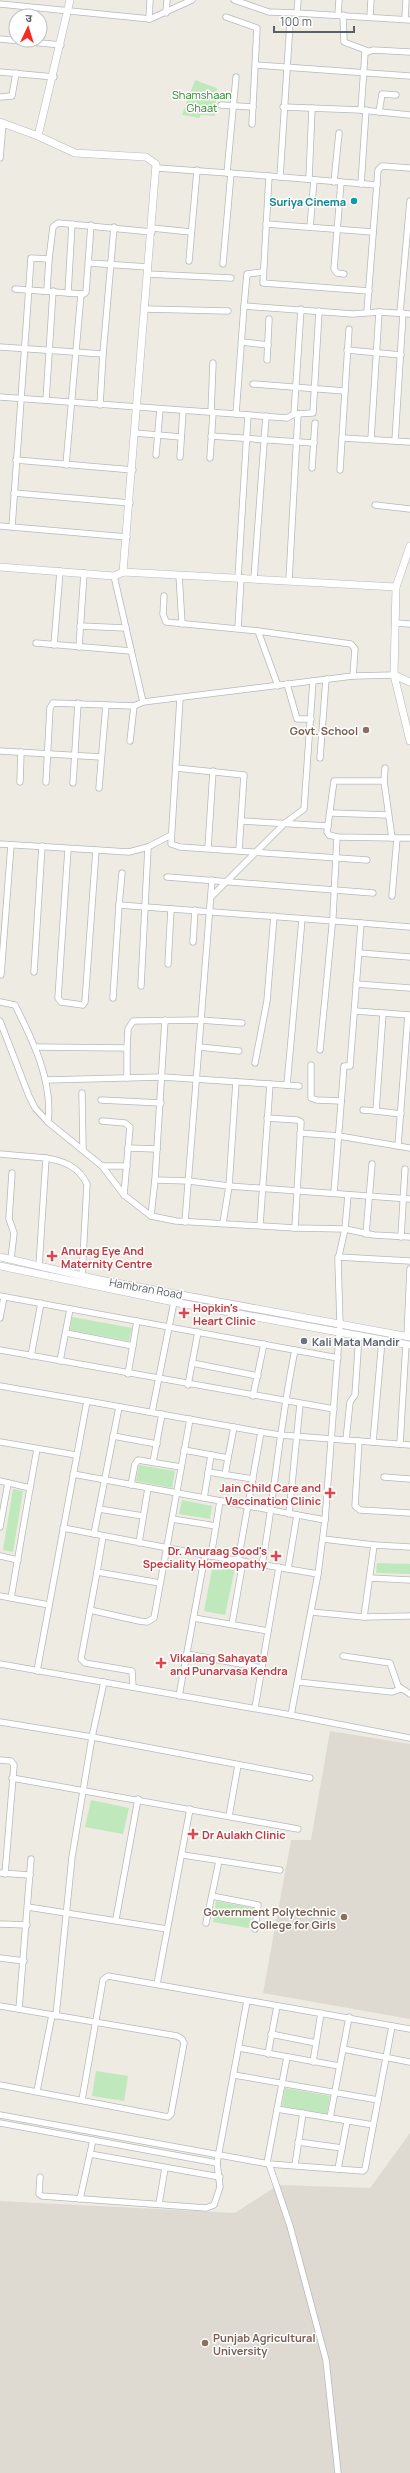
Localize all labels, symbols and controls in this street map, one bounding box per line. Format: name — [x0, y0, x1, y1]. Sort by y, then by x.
north arrow — [8, 8, 48, 48]
scale bar — [274, 8, 354, 34]
text: उ — [25, 10, 33, 25]
text: 100 m — [280, 13, 312, 30]
park label: Shamshaan Ghaat — [172, 87, 232, 115]
place label: Suriya Cinema — [269, 194, 346, 209]
marker: Suriya Cinema — [349, 196, 359, 206]
place label: Govt. School — [290, 723, 358, 738]
marker: Govt. School — [361, 725, 371, 735]
place label: Anurag Eye And Maternity Centre — [61, 1243, 153, 1271]
marker: Anurag Eye And Maternity Centre — [46, 1250, 58, 1262]
street label: Hambran Road — [108, 1274, 184, 1302]
place label: Hopkin's Heart Clinic — [193, 1300, 256, 1328]
marker: Hopkin's Heart Clinic — [178, 1307, 190, 1319]
place label: Kali Mata Mandir — [312, 1334, 400, 1349]
marker: Kali Mata Mandir — [299, 1336, 309, 1346]
place label: Jain Child Care and Vaccination Clinic — [219, 1480, 321, 1508]
marker: Jain Child Care and Vaccination Clinic — [324, 1487, 336, 1499]
place label: Dr. Anuraag Sood's Speciality Homeopathy — [143, 1543, 268, 1571]
marker: Dr. Anuraag Sood's Speciality Homeopathy — [270, 1550, 282, 1562]
place label: Vikalang Sahayata and Punarvasa Kendra — [170, 1650, 288, 1678]
marker: Vikalang Sahayata and Punarvasa Kendra — [155, 1657, 167, 1669]
place label: Dr Aulakh Clinic — [202, 1827, 286, 1842]
marker: Dr Aulakh Clinic — [187, 1828, 199, 1840]
place label: Government Polytechnic College for Girls — [204, 1904, 336, 1932]
marker: Government Polytechnic College for Girls — [339, 1912, 349, 1922]
place label: Punjab Agricultural University — [213, 2330, 316, 2358]
marker: Punjab Agricultural University — [200, 2338, 210, 2348]

